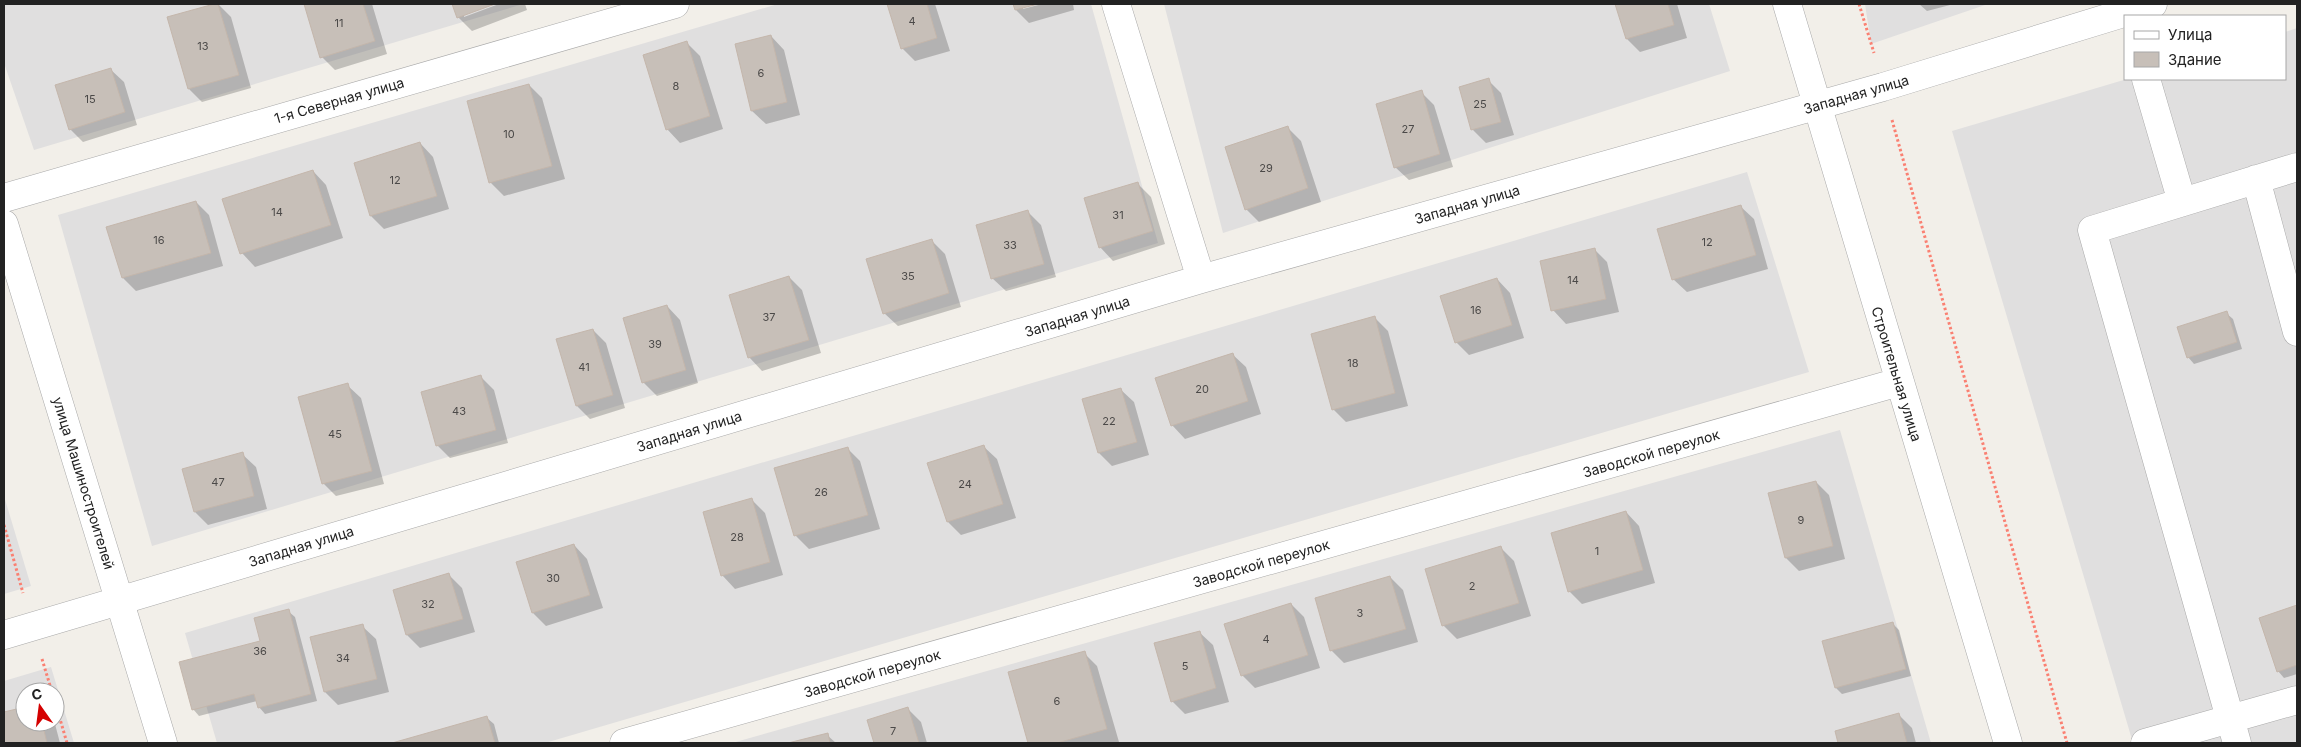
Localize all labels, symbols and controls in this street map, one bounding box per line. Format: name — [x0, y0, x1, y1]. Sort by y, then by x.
house number: 4 — [908, 14, 916, 28]
legend — [2124, 15, 2286, 80]
house number: 11 — [335, 16, 343, 30]
text: Улица — [2168, 25, 2212, 44]
house number: 13 — [197, 39, 209, 53]
text: Здание — [2168, 50, 2222, 69]
house number: 6 — [758, 66, 765, 80]
street label: Западная улица — [1801, 71, 1911, 117]
street label: 1-я Северная улица — [272, 73, 406, 127]
house number: 8 — [673, 79, 680, 93]
house number: 15 — [84, 92, 96, 106]
house number: 25 — [1473, 97, 1487, 111]
house number: 27 — [1402, 122, 1414, 136]
house number: 10 — [503, 127, 515, 141]
house number: 29 — [1259, 161, 1273, 175]
house number: 12 — [389, 173, 401, 187]
street label: Западная улица — [1412, 181, 1522, 227]
house number: 14 — [271, 205, 283, 219]
house number: 31 — [1112, 208, 1124, 222]
house number: 16 — [153, 233, 165, 247]
house number: 12 — [1701, 235, 1713, 249]
house number: 33 — [1003, 238, 1017, 252]
house number: 35 — [901, 269, 915, 283]
house number: 14 — [1567, 273, 1579, 287]
street label: Западная улица — [1022, 292, 1132, 340]
house number: 16 — [1470, 303, 1482, 317]
street label: Строительная улица — [1868, 304, 1926, 444]
house number: 37 — [762, 310, 776, 324]
house number: 39 — [648, 337, 662, 351]
house number: 18 — [1347, 356, 1359, 370]
house number: 41 — [578, 360, 590, 374]
house number: 20 — [1195, 382, 1209, 396]
street label: улица Машиностроителей — [50, 395, 118, 571]
house number: 43 — [452, 404, 466, 418]
street label: Западная улица — [634, 407, 744, 455]
house number: 22 — [1102, 414, 1116, 428]
street label: Заводской переулок — [1581, 425, 1722, 481]
house number: 45 — [328, 427, 342, 441]
house number: 47 — [211, 475, 225, 489]
house number: 24 — [958, 477, 972, 491]
house number: 26 — [814, 485, 828, 499]
house number: 9 — [1798, 513, 1805, 527]
street label: Западная улица — [246, 522, 356, 570]
house number: 28 — [730, 530, 744, 544]
street label: Заводской переулок — [1191, 535, 1332, 591]
house number: 1 — [1595, 544, 1599, 558]
house number: 30 — [546, 571, 560, 585]
house number: 2 — [1469, 579, 1475, 593]
house number: 32 — [421, 597, 435, 611]
house number: 3 — [1357, 606, 1364, 620]
house number: 4 — [1262, 632, 1270, 646]
house number: 36 — [253, 644, 267, 658]
street label: Заводской переулок — [802, 645, 943, 701]
house number: 34 — [336, 651, 350, 665]
house number: 5 — [1182, 659, 1189, 673]
north arrow — [15, 682, 65, 732]
text: С — [30, 684, 44, 703]
house number: 6 — [1054, 694, 1061, 708]
house number: 7 — [890, 724, 896, 738]

